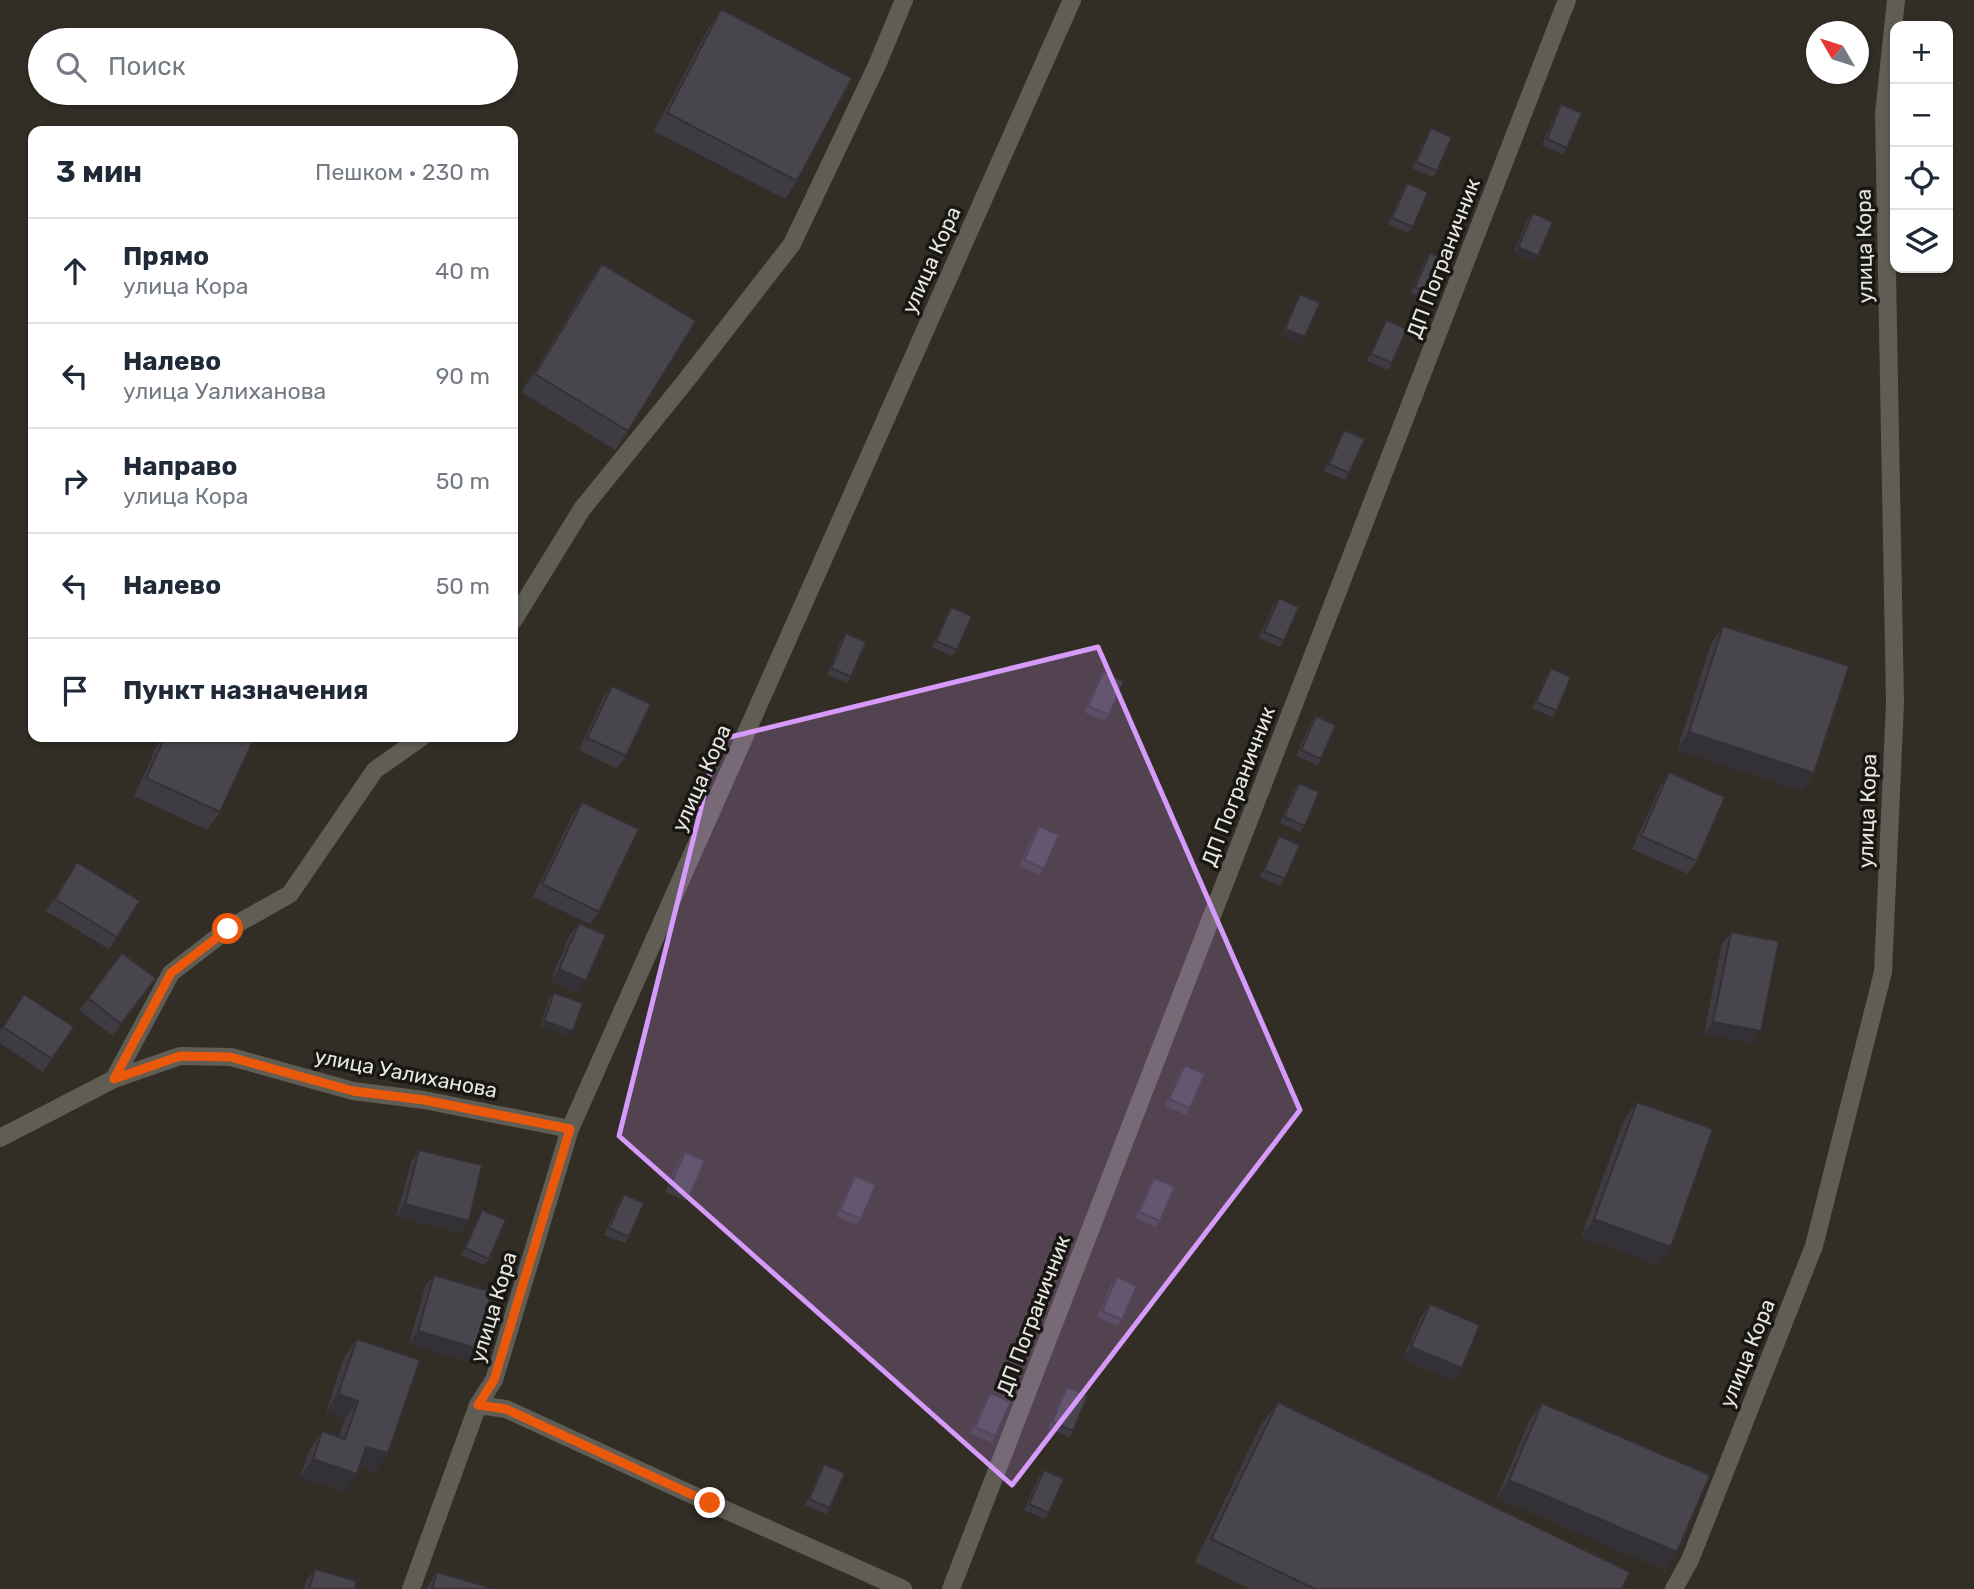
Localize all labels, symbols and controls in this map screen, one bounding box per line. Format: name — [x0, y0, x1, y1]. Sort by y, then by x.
north arrow — [1806, 21, 1869, 84]
map controls — [1890, 21, 1953, 273]
button: + — [1890, 21, 1953, 84]
search box — [28, 28, 518, 105]
icon: search — [52, 48, 90, 86]
text: Поиск — [108, 51, 186, 82]
button: − — [1890, 84, 1953, 147]
button: locate — [1890, 147, 1953, 210]
text: 3 мин — [56, 154, 142, 190]
text: Пешком · 230 m — [315, 158, 490, 186]
street label: ДП Пограничник — [1401, 175, 1485, 341]
street label: улица Кора — [1851, 189, 1877, 303]
street label: улица Кора — [896, 203, 966, 317]
button: layers — [1890, 210, 1953, 273]
text: Прямо — [123, 241, 209, 272]
icon: ahead — [56, 252, 94, 290]
text: 40 m — [435, 257, 490, 285]
text: улица Кора — [123, 272, 248, 300]
text: Налево — [123, 346, 221, 377]
icon: left — [56, 357, 94, 395]
text: 90 m — [436, 362, 490, 390]
text: улица Уалиханова — [123, 377, 326, 405]
text: Направо — [123, 451, 237, 482]
icon: right — [56, 462, 94, 500]
text: 50 m — [436, 467, 490, 495]
text: улица Кора — [123, 482, 248, 510]
icon: left — [56, 567, 94, 605]
text: Налево — [123, 570, 221, 601]
text: 50 m — [436, 572, 490, 600]
icon: arrive — [56, 672, 94, 710]
text: Пункт назначения — [123, 675, 368, 706]
street label: ДП Пограничник — [1196, 703, 1280, 869]
street label: улица Кора — [666, 721, 736, 835]
street label: улица Кора — [1853, 753, 1881, 869]
route start — [212, 913, 243, 944]
street label: улица Уалиханова — [313, 1043, 499, 1103]
street label: ДП Пограничник — [991, 1232, 1075, 1398]
street label: улица Кора — [464, 1249, 522, 1365]
street label: улица Кора — [1714, 1295, 1780, 1411]
route end — [694, 1487, 725, 1518]

